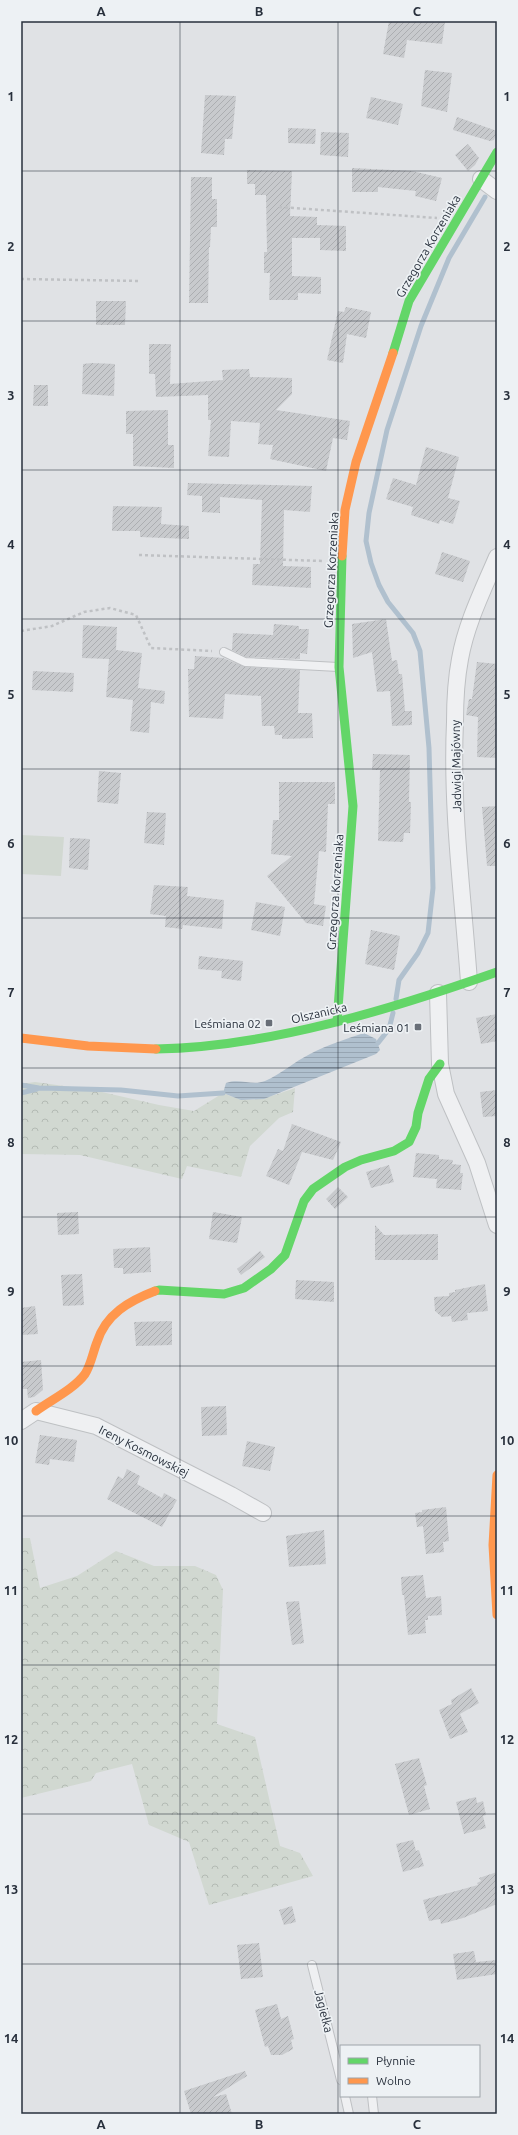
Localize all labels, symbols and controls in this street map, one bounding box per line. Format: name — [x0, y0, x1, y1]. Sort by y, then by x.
text: A — [96, 4, 106, 18]
text: B — [255, 4, 264, 18]
text: C — [413, 4, 422, 18]
text: 1 — [7, 89, 15, 103]
text: 1 — [503, 89, 511, 103]
street label: Grzegorza Korzeniaka — [393, 192, 463, 300]
text: 2 — [7, 239, 15, 253]
text: 2 — [503, 239, 511, 253]
text: 3 — [7, 388, 15, 402]
text: 3 — [503, 388, 511, 402]
street label: Grzegorza Korzeniaka — [321, 512, 341, 628]
text: 4 — [7, 537, 15, 551]
text: 4 — [503, 537, 511, 551]
text: 5 — [7, 687, 15, 701]
text: 5 — [503, 687, 511, 701]
street label: Jadwigi Majówny — [449, 720, 463, 812]
street label: Grzegorza Korzeniaka — [324, 834, 346, 950]
text: 6 — [7, 836, 15, 850]
text: 6 — [503, 836, 511, 850]
text: 7 — [7, 985, 15, 999]
text: 7 — [503, 985, 511, 999]
street label: Olszanicka — [290, 1000, 348, 1026]
place label: Leśmiana 02 — [194, 1017, 261, 1030]
marker: Leśmiana 02 — [264, 1018, 274, 1028]
place label: Leśmiana 01 — [343, 1021, 410, 1034]
marker: Leśmiana 01 — [413, 1022, 423, 1032]
text: 8 — [7, 1135, 15, 1149]
text: 8 — [503, 1135, 511, 1149]
text: 9 — [7, 1284, 15, 1298]
text: 9 — [503, 1284, 511, 1298]
street label: Ireny Kosmowskiej — [97, 1423, 191, 1479]
text: 10 — [4, 1433, 18, 1447]
text: 10 — [500, 1433, 514, 1447]
text: 11 — [4, 1583, 18, 1597]
text: 11 — [500, 1583, 514, 1597]
text: 12 — [4, 1732, 18, 1746]
text: 12 — [500, 1732, 514, 1746]
text: 13 — [4, 1882, 18, 1896]
text: 13 — [500, 1882, 514, 1896]
street label: Jagiełka — [312, 1988, 336, 2034]
text: 14 — [4, 2031, 18, 2045]
text: 14 — [500, 2031, 514, 2045]
legend — [340, 2045, 480, 2097]
text: Płynnie — [376, 2054, 415, 2067]
text: Wolno — [376, 2074, 411, 2087]
text: A — [96, 2117, 106, 2131]
text: B — [255, 2117, 264, 2131]
text: C — [413, 2117, 422, 2131]

